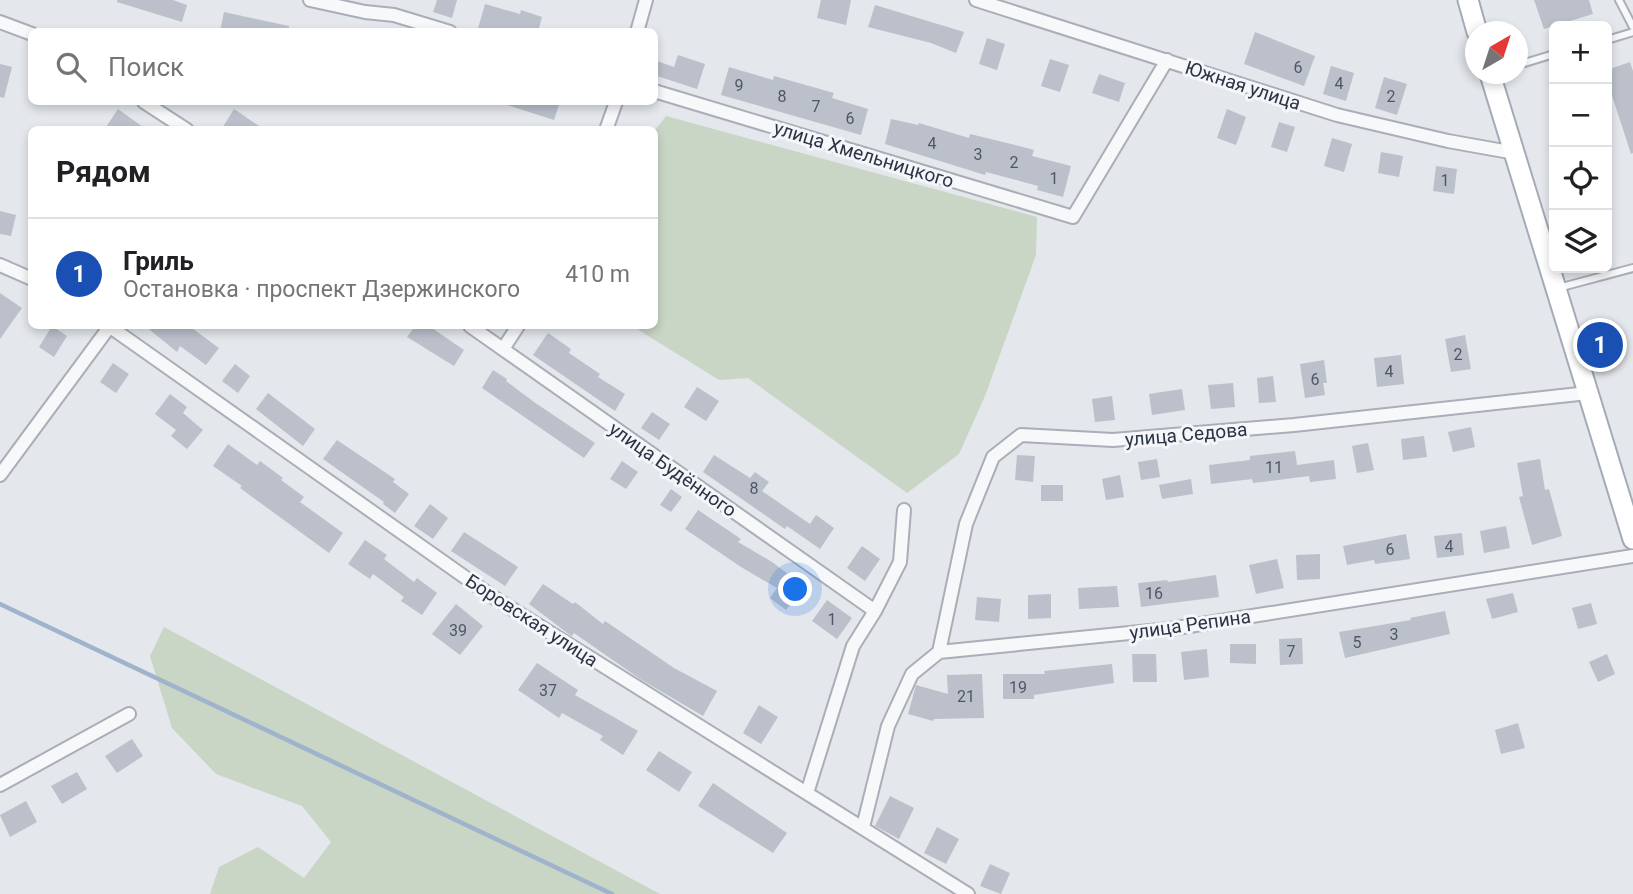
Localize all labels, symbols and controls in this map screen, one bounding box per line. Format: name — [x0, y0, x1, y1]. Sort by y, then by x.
north arrow — [1465, 21, 1528, 84]
map controls — [1549, 21, 1612, 273]
button: + — [1549, 21, 1612, 84]
search box — [28, 28, 658, 105]
icon: search — [52, 48, 90, 86]
text: Поиск — [108, 52, 184, 82]
street label: Южная улица — [1182, 56, 1304, 115]
house number: 6 — [1294, 58, 1303, 77]
house number: 4 — [1335, 74, 1344, 93]
house number: 9 — [735, 76, 744, 95]
button: − — [1549, 84, 1612, 147]
house number: 8 — [778, 87, 787, 106]
house number: 2 — [1387, 87, 1396, 106]
house number: 7 — [812, 97, 821, 116]
house number: 6 — [846, 109, 855, 128]
street label: улица Хмельницкого — [771, 116, 957, 193]
house number: 4 — [928, 134, 937, 153]
house number: 3 — [974, 145, 983, 164]
button: locate — [1549, 147, 1612, 210]
house number: 2 — [1010, 153, 1019, 172]
text: Рядом — [56, 154, 151, 189]
house number: 1 — [1050, 169, 1059, 188]
house number: 1 — [1441, 171, 1450, 190]
button: layers — [1549, 210, 1612, 273]
text: Гриль — [123, 246, 194, 276]
text: 1 — [72, 261, 86, 288]
text: 410 m — [565, 261, 630, 288]
text: Остановка · проспект Дзержинского — [123, 276, 520, 303]
pin: 1 — [1577, 319, 1623, 371]
house number: 2 — [1454, 345, 1463, 364]
house number: 4 — [1385, 362, 1394, 381]
house number: 6 — [1311, 370, 1320, 389]
street label: улица Будённого — [605, 417, 741, 522]
street label: улица Седова — [1124, 418, 1248, 451]
house number: 11 — [1265, 458, 1283, 477]
house number: 8 — [750, 479, 759, 498]
house number: 4 — [1445, 537, 1454, 556]
house number: 6 — [1386, 540, 1395, 559]
street label: Боровская улица — [461, 569, 602, 672]
your location — [778, 572, 812, 606]
house number: 16 — [1145, 584, 1163, 603]
street label: улица Репина — [1128, 605, 1252, 644]
house number: 1 — [828, 610, 837, 629]
house number: 39 — [449, 621, 467, 640]
house number: 3 — [1390, 625, 1399, 644]
house number: 5 — [1353, 633, 1362, 652]
house number: 7 — [1287, 642, 1296, 661]
house number: 19 — [1009, 678, 1027, 697]
house number: 37 — [539, 681, 557, 700]
house number: 21 — [957, 687, 975, 706]

